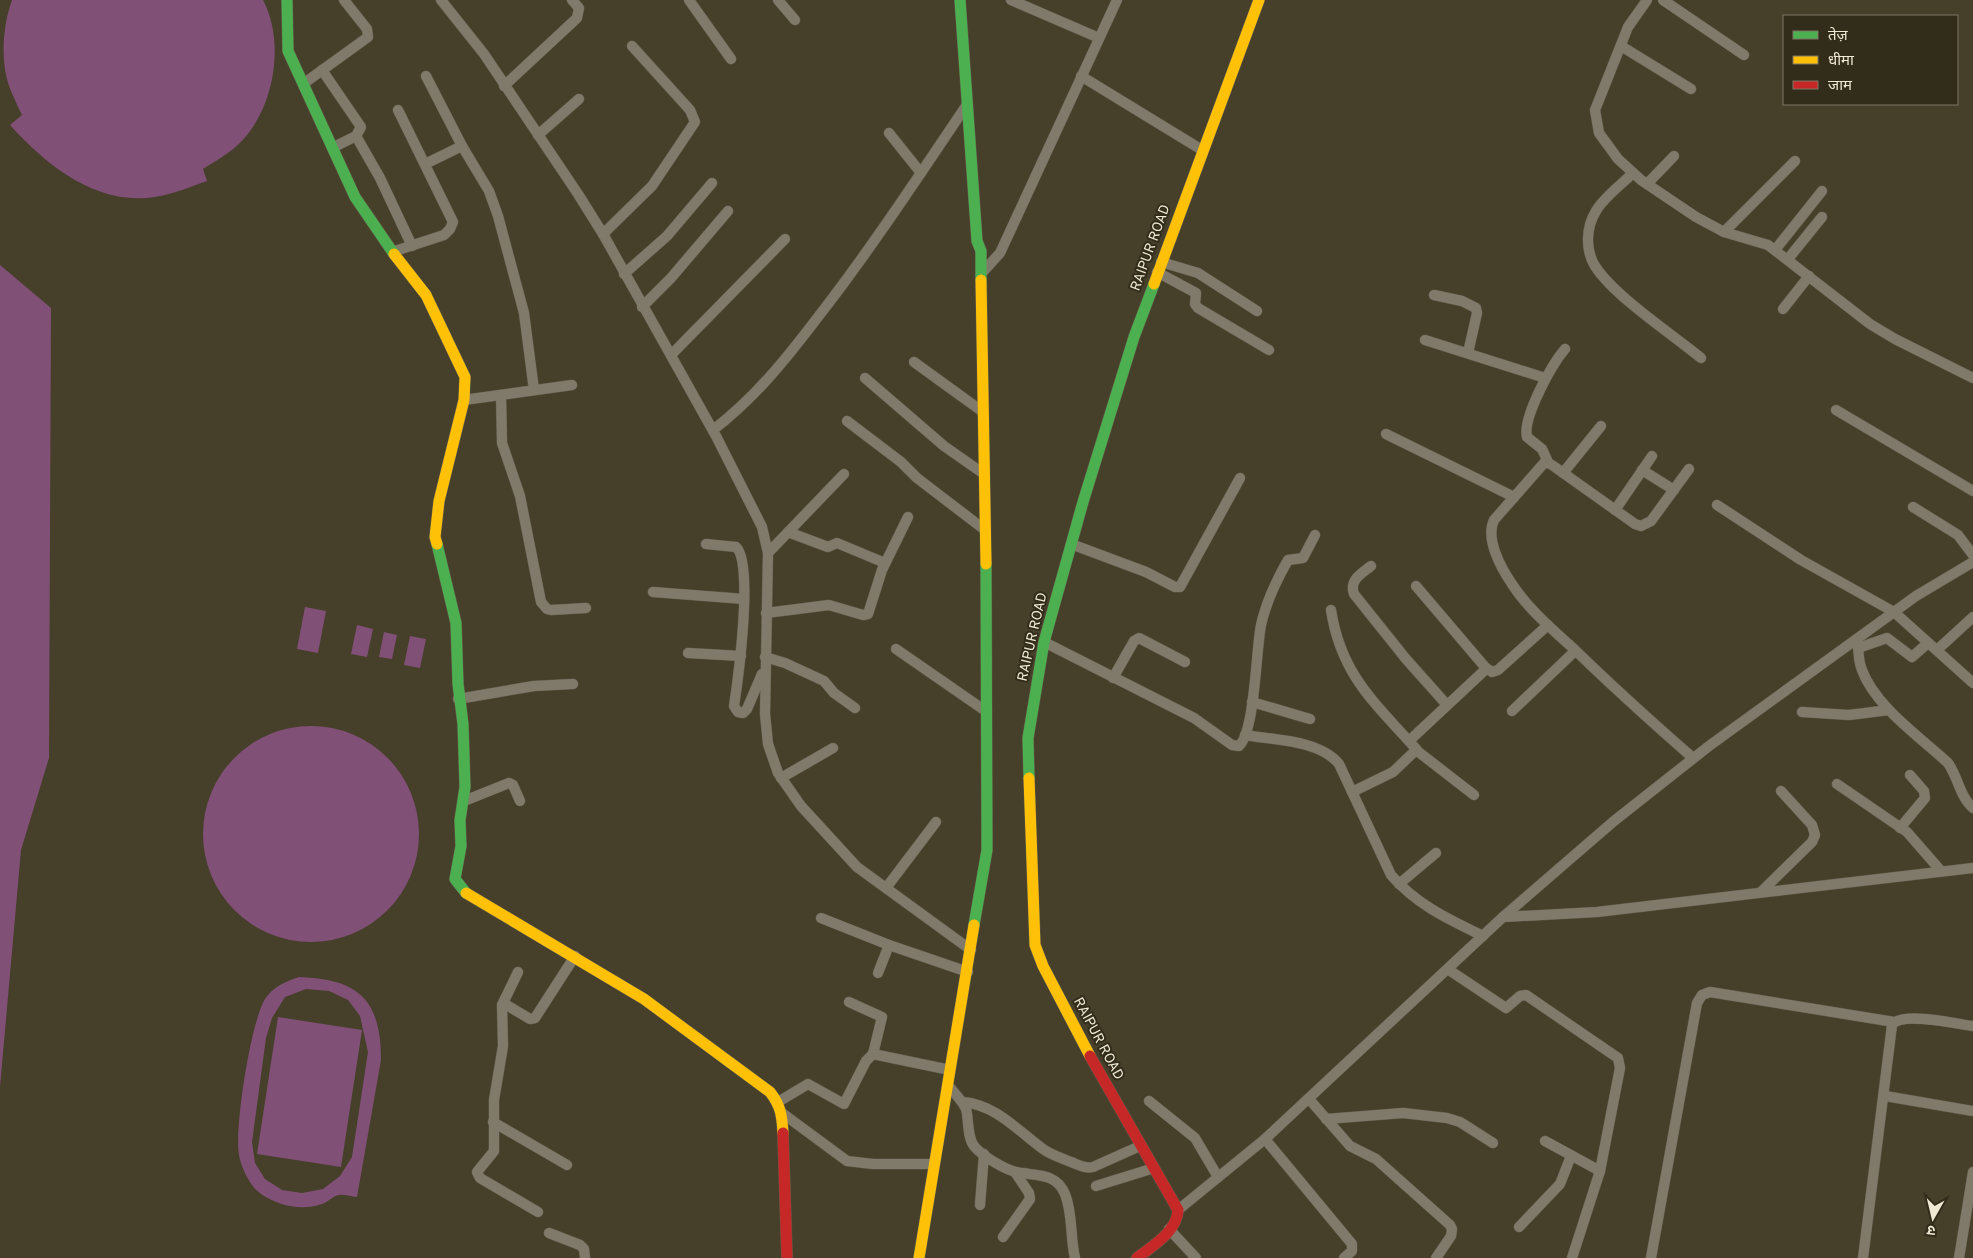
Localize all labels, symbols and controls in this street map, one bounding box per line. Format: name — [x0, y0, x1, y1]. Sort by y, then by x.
legend — [1783, 15, 1958, 105]
text: तेज़ — [1828, 26, 1849, 46]
text: धीमा — [1828, 52, 1855, 71]
text: जाम — [1828, 77, 1853, 96]
street label: RAIPUR ROAD — [1127, 202, 1175, 294]
street label: RAIPUR ROAD — [1015, 591, 1051, 683]
street label: RAIPUR ROAD — [1069, 995, 1127, 1083]
north arrow — [1908, 1193, 1958, 1243]
text: उ — [1925, 1220, 1937, 1238]

